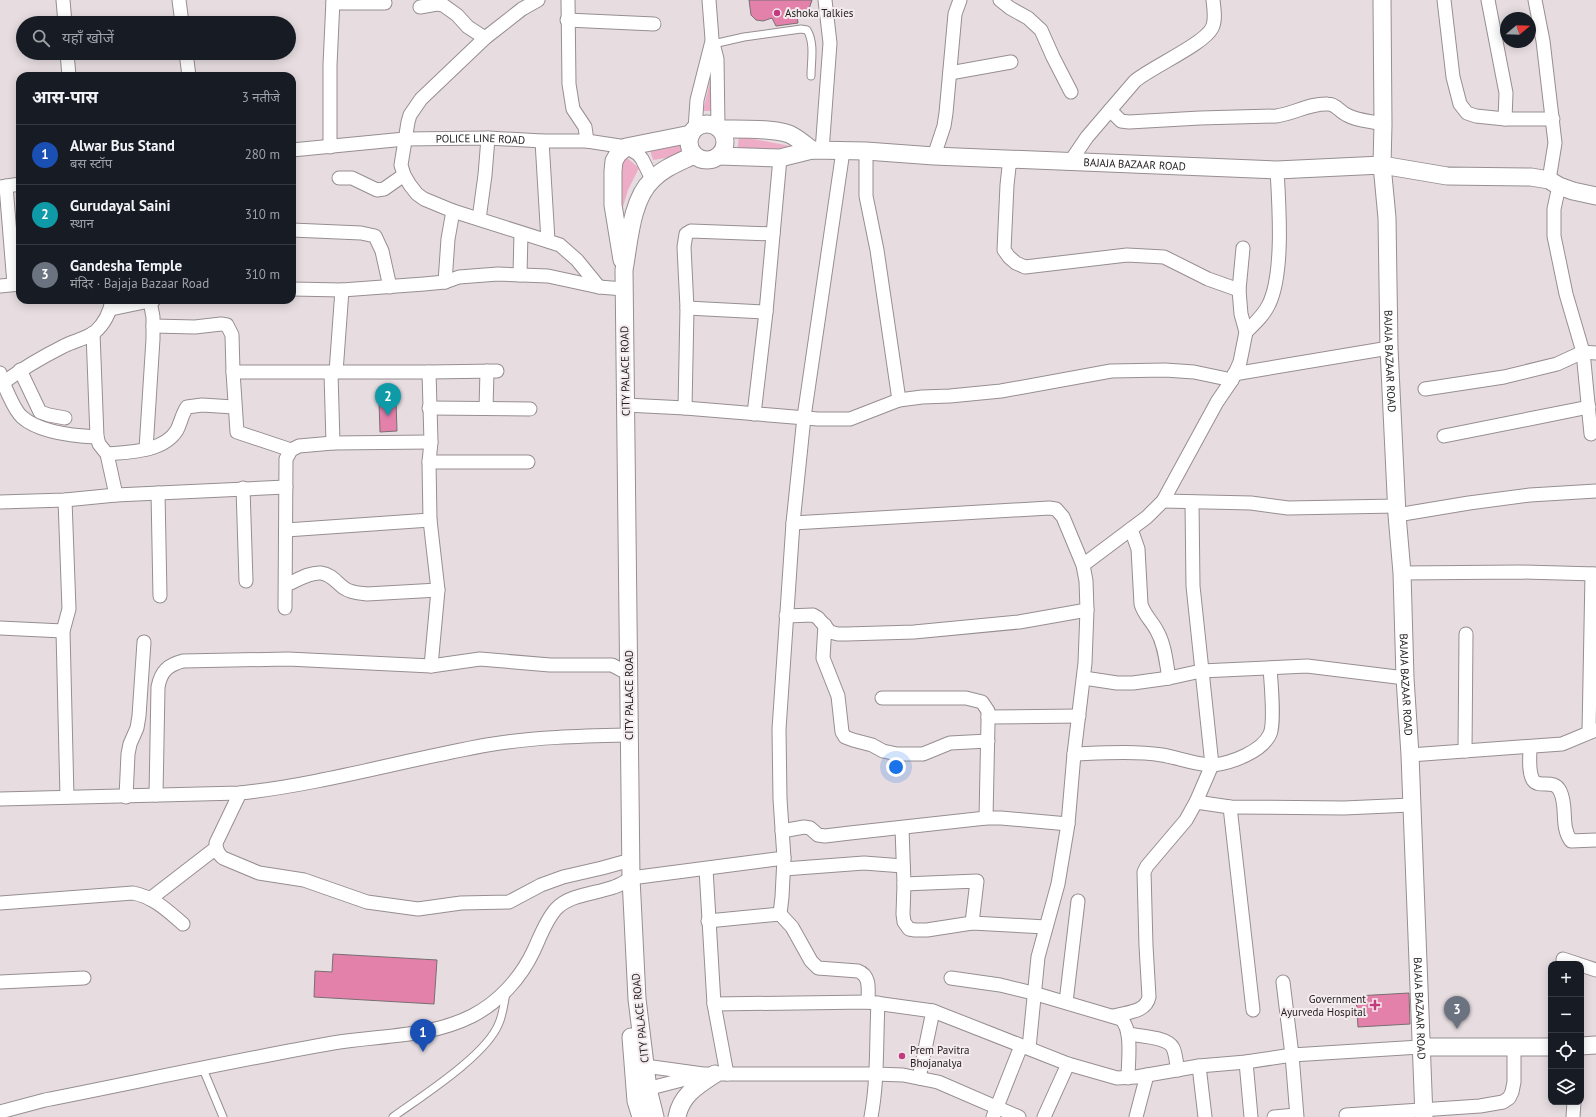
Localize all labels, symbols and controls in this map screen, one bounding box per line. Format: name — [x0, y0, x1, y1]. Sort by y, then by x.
place label: Ashoka Talkies — [785, 6, 854, 20]
marker: Ashoka Talkies — [772, 8, 782, 18]
north arrow — [1500, 12, 1536, 48]
search box — [16, 16, 296, 60]
icon: search — [30, 27, 52, 49]
text: यहाँ खोजें — [62, 28, 114, 47]
text: आस-पास — [32, 86, 98, 108]
text: 3 नतीजे — [242, 89, 280, 106]
street label: POLICE LINE ROAD — [436, 131, 526, 147]
text: Alwar Bus Stand — [70, 136, 175, 155]
text: 1 — [41, 146, 49, 163]
text: 280 m — [245, 146, 280, 163]
text: बस स्टॉप — [70, 155, 112, 172]
street label: BAJAJA BAZAAR ROAD — [1083, 155, 1186, 173]
text: Gurudayal Saini — [70, 196, 171, 215]
text: 2 — [41, 206, 49, 223]
text: 310 m — [245, 206, 280, 223]
text: स्थान — [70, 215, 94, 232]
text: Gandesha Temple — [70, 256, 182, 275]
text: 3 — [41, 266, 49, 283]
text: 310 m — [245, 266, 280, 283]
text: मंदिर · Bajaja Bazaar Road — [70, 275, 209, 292]
street label: BAJAJA BAZAAR ROAD — [1381, 310, 1399, 413]
street label: CITY PALACE ROAD — [617, 326, 633, 416]
pin: 2 — [375, 383, 401, 416]
street label: BAJAJA BAZAAR ROAD — [1397, 633, 1416, 736]
street label: CITY PALACE ROAD — [622, 650, 636, 740]
your location — [886, 757, 906, 777]
street label: BAJAJA BAZAAR ROAD — [1411, 957, 1429, 1060]
map controls — [1548, 961, 1584, 1105]
button: + — [1548, 961, 1584, 997]
street label: CITY PALACE ROAD — [628, 972, 652, 1064]
place label: Government Ayurveda Hospital — [1281, 992, 1367, 1019]
pin: 3 — [1444, 996, 1470, 1029]
button: − — [1548, 997, 1584, 1033]
marker: Government Ayurveda Hospital — [1369, 999, 1381, 1011]
pin: 1 — [410, 1019, 436, 1052]
button: locate — [1548, 1033, 1584, 1069]
place label: Prem Pavitra Bhojanalya — [910, 1043, 969, 1070]
marker: Prem Pavitra Bhojanalya — [897, 1051, 907, 1061]
button: layers — [1548, 1069, 1584, 1105]

